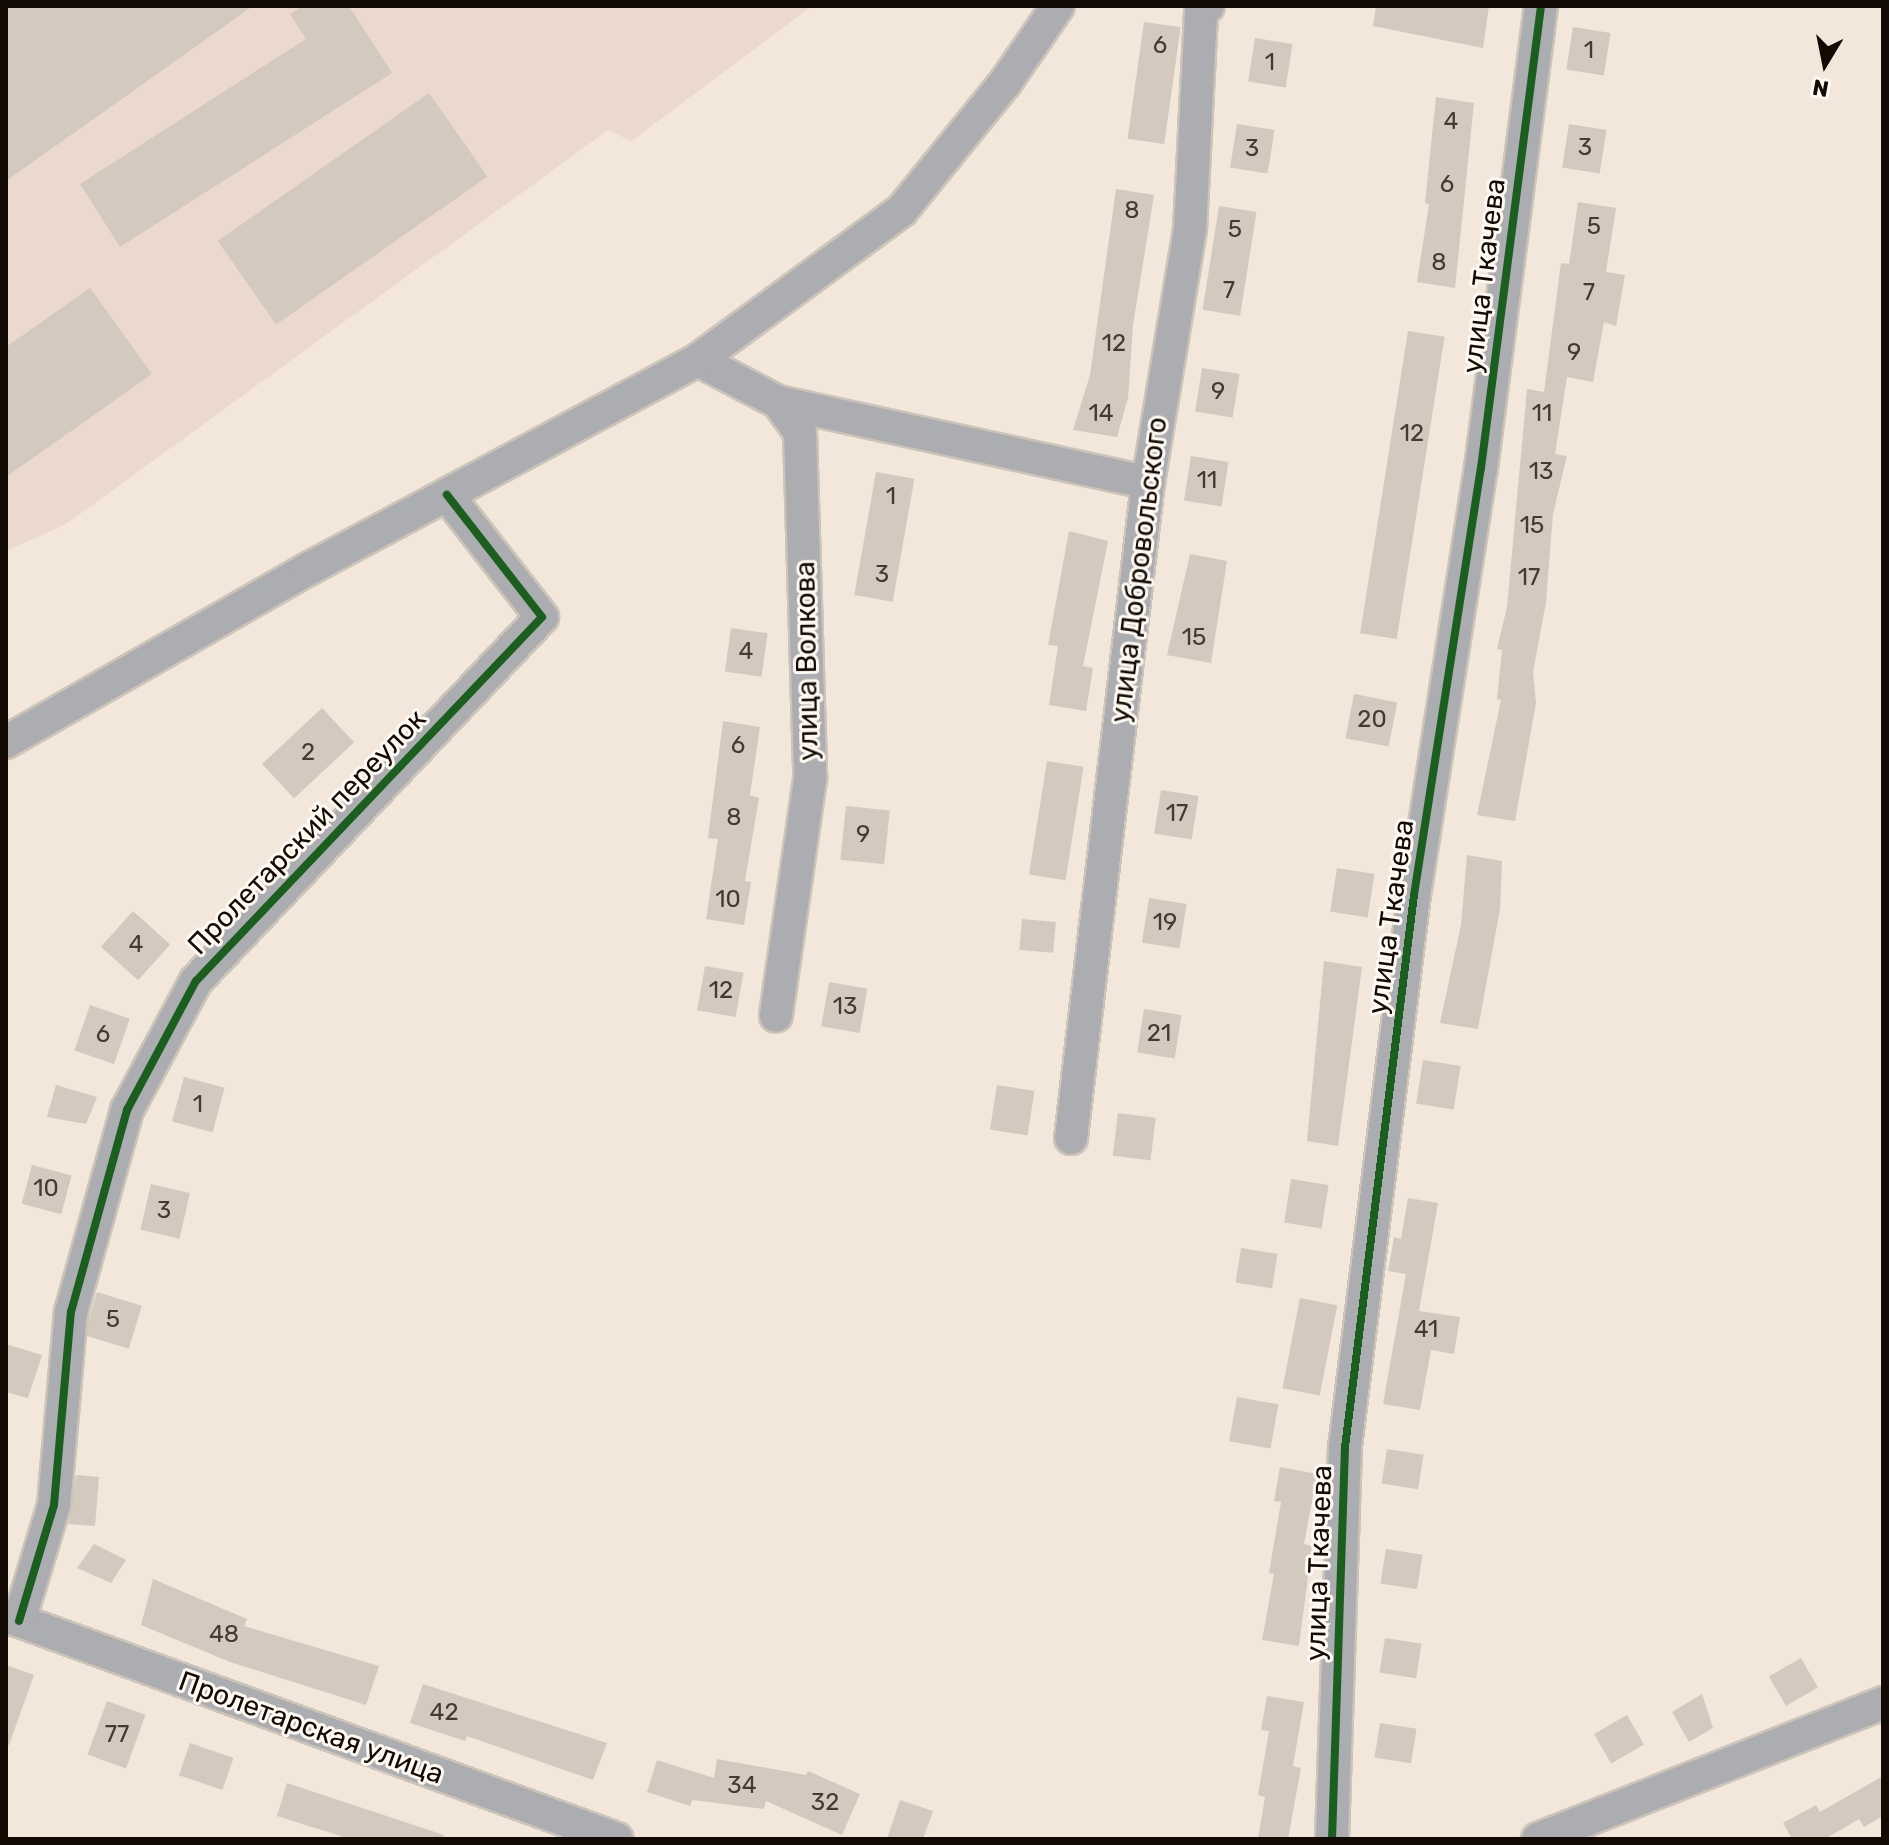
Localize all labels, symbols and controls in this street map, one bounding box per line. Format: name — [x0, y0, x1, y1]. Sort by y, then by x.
north arrow — [1785, 24, 1865, 104]
house number: 6 — [1153, 32, 1167, 60]
house number: 1 — [1584, 37, 1594, 65]
house number: 1 — [1265, 49, 1275, 77]
text: N — [1811, 73, 1831, 103]
house number: 4 — [1444, 108, 1458, 136]
house number: 3 — [1578, 134, 1592, 162]
house number: 3 — [1245, 135, 1259, 163]
house number: 6 — [1440, 171, 1454, 199]
street label: улица Ткачева — [1455, 177, 1513, 375]
house number: 8 — [1124, 197, 1140, 225]
house number: 5 — [1587, 213, 1601, 241]
house number: 5 — [1228, 216, 1242, 244]
house number: 8 — [1431, 249, 1447, 277]
house number: 7 — [1223, 277, 1235, 305]
house number: 7 — [1583, 279, 1595, 307]
house number: 12 — [1102, 330, 1126, 358]
house number: 9 — [1567, 339, 1581, 367]
house number: 9 — [1211, 378, 1225, 406]
house number: 14 — [1088, 400, 1114, 428]
house number: 11 — [1532, 400, 1552, 428]
street label: улица Добровольского — [1104, 415, 1174, 725]
house number: 12 — [1400, 420, 1424, 448]
house number: 13 — [1529, 458, 1553, 486]
house number: 11 — [1197, 467, 1217, 495]
house number: 1 — [886, 483, 896, 511]
house number: 15 — [1520, 512, 1544, 540]
street label: улица Волкова — [788, 561, 826, 761]
house number: 3 — [875, 561, 889, 589]
house number: 17 — [1518, 564, 1540, 592]
house number: 15 — [1182, 624, 1206, 652]
house number: 4 — [739, 638, 753, 666]
street label: Пролетарский переулок — [181, 702, 433, 962]
house number: 20 — [1357, 706, 1387, 734]
house number: 6 — [731, 732, 745, 760]
house number: 2 — [301, 739, 315, 767]
house number: 17 — [1166, 800, 1188, 828]
house number: 8 — [726, 804, 742, 832]
street label: улица Ткачева — [1361, 817, 1421, 1017]
house number: 9 — [856, 821, 870, 849]
house number: 10 — [715, 886, 741, 914]
house number: 19 — [1153, 909, 1177, 937]
house number: 4 — [129, 931, 143, 959]
house number: 12 — [709, 977, 733, 1005]
house number: 13 — [833, 993, 857, 1021]
house number: 21 — [1147, 1020, 1171, 1048]
house number: 6 — [96, 1021, 110, 1049]
house number: 1 — [193, 1091, 203, 1119]
house number: 10 — [33, 1175, 59, 1203]
house number: 3 — [157, 1197, 171, 1225]
house number: 5 — [106, 1306, 120, 1334]
house number: 41 — [1414, 1316, 1438, 1344]
street label: улица Ткачева — [1299, 1464, 1339, 1662]
house number: 48 — [209, 1621, 239, 1649]
street label: Пролетарская улица — [174, 1664, 448, 1792]
house number: 42 — [430, 1699, 458, 1727]
house number: 77 — [105, 1721, 129, 1749]
house number: 34 — [727, 1772, 757, 1800]
house number: 32 — [811, 1789, 839, 1817]

